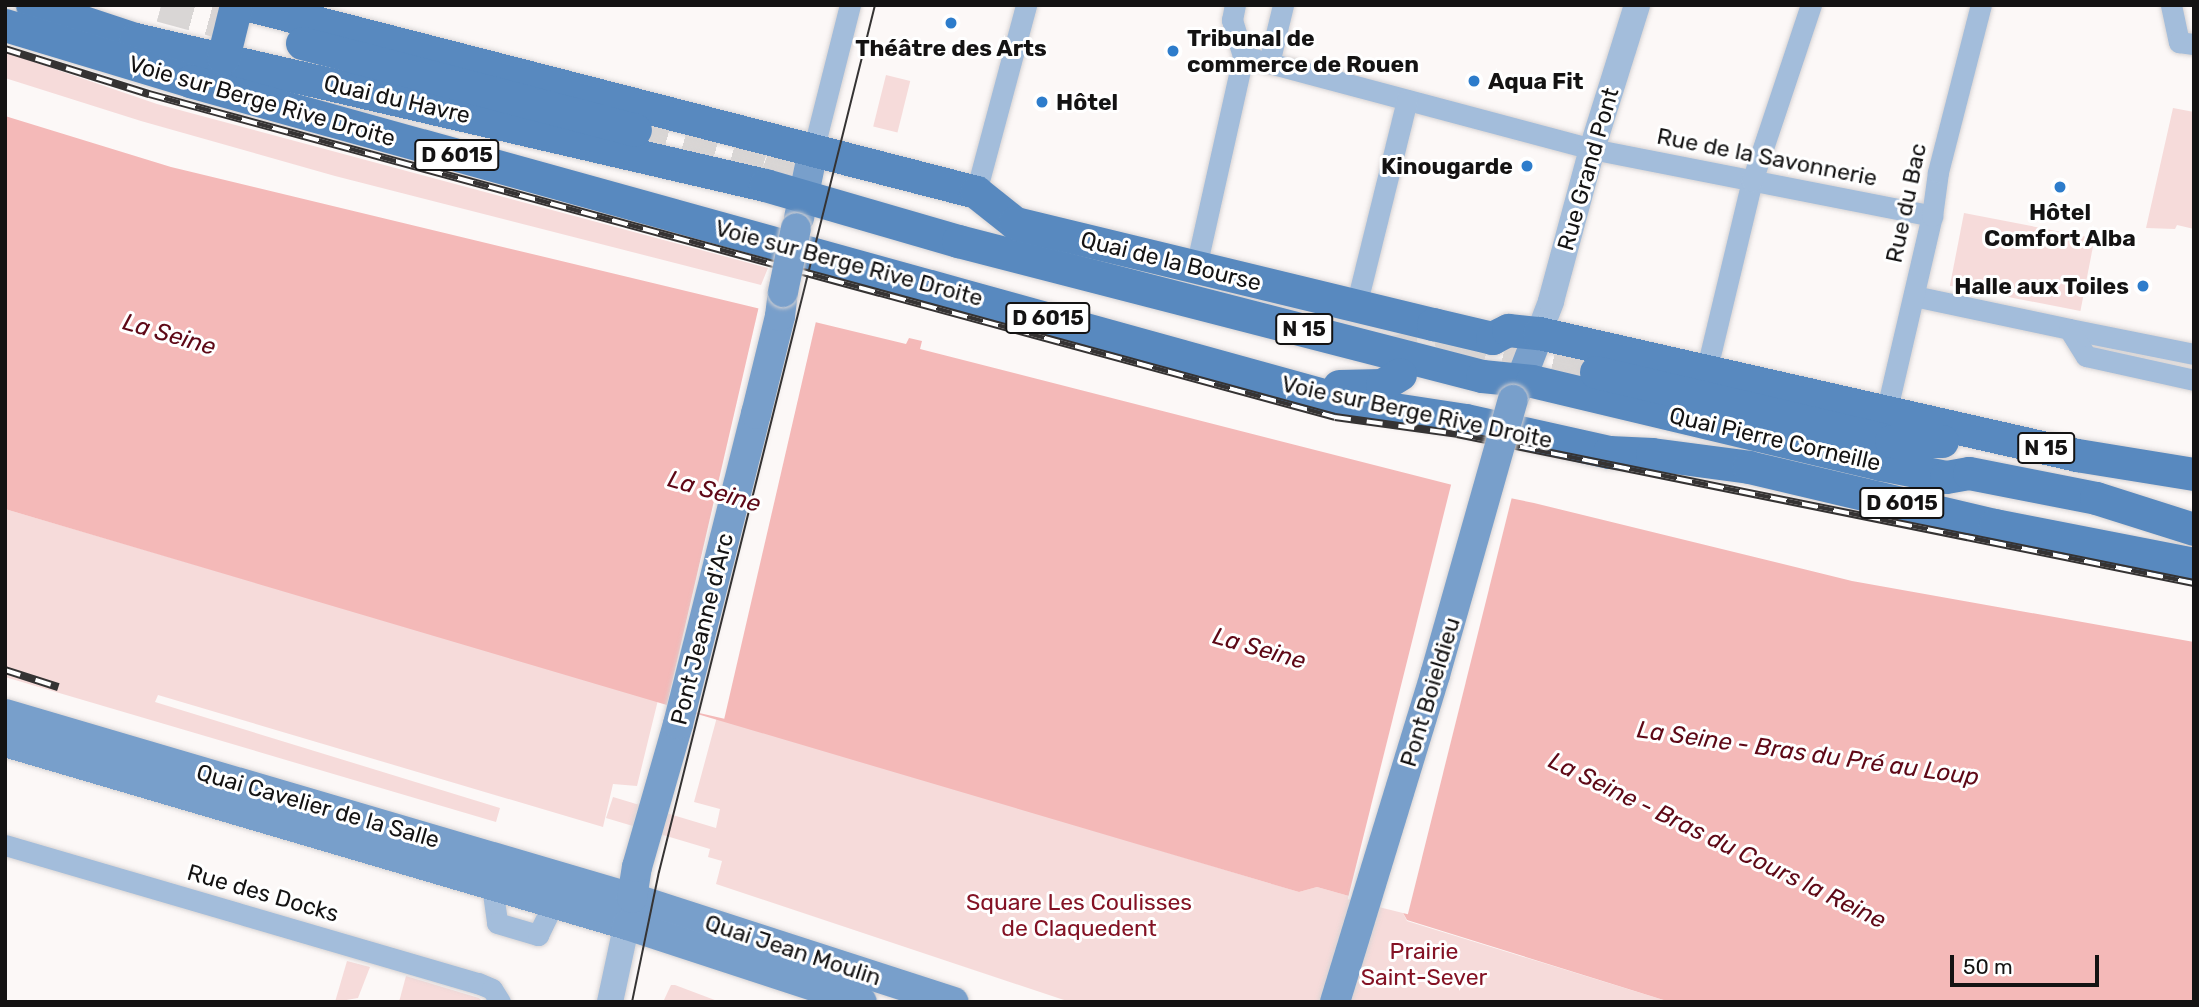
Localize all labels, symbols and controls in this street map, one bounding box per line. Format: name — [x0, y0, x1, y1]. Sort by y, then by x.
marker: Théâtre des Arts — [943, 15, 959, 31]
place label: Tribunal de commerce de Rouen — [1187, 24, 1419, 78]
place label: Théâtre des Arts — [855, 34, 1047, 62]
marker: Tribunal de commerce de Rouen — [1165, 43, 1181, 59]
street label: Voie sur Berge Rive Droite — [125, 50, 399, 152]
place label: Aqua Fit — [1488, 67, 1584, 95]
street label: Quai du Havre — [321, 69, 473, 129]
marker: Aqua Fit — [1466, 73, 1482, 89]
street label: Rue Grand Pont — [1552, 84, 1624, 254]
place label: Hôtel — [1056, 88, 1118, 116]
marker: Hôtel — [1034, 94, 1050, 110]
street label: Rue de la Savonnerie — [1655, 122, 1879, 192]
road number: D 6015 — [413, 138, 501, 172]
street label: Rue du Bac — [1880, 141, 1932, 265]
place label: Kinougarde — [1381, 152, 1513, 180]
marker: Kinougarde — [1519, 158, 1535, 174]
marker: Hôtel Comfort Alba — [2052, 179, 2068, 195]
place label: Hôtel Comfort Alba — [1984, 198, 2136, 252]
street label: Voie sur Berge Rive Droite — [712, 214, 986, 312]
street label: Quai de la Bourse — [1078, 225, 1264, 297]
place label: Halle aux Toiles — [1954, 272, 2129, 300]
marker: Halle aux Toiles — [2135, 278, 2151, 294]
road number: D 6015 — [1004, 300, 1092, 336]
water label: La Seine — [119, 308, 219, 362]
road number: N 15 — [1274, 312, 1334, 346]
street label: Voie sur Berge Rive Droite — [1279, 370, 1555, 454]
street label: Quai Pierre Corneille — [1667, 401, 1883, 477]
road number: N 15 — [2016, 430, 2076, 466]
water label: La Seine — [664, 465, 764, 519]
road number: D 6015 — [1858, 486, 1946, 520]
street label: Pont Jeanne d'Arc — [665, 530, 739, 728]
street label: Pont Boieldieu — [1394, 614, 1466, 770]
water label: La Seine — [1209, 622, 1309, 676]
water label: La Seine - Bras du Pré au Loup — [1635, 716, 1981, 792]
water label: La Seine - Bras du Cours la Reine — [1544, 747, 1890, 935]
street label: Quai Cavelier de la Salle — [193, 758, 443, 854]
street label: Rue des Docks — [184, 858, 342, 928]
park label: Square Les Coulisses de Claquedent — [966, 888, 1192, 942]
street label: Quai Jean Moulin — [702, 909, 884, 991]
park label: Prairie Saint-Sever — [1361, 937, 1487, 991]
scale bar — [1954, 940, 2103, 984]
text: 50 m — [1963, 954, 2013, 979]

